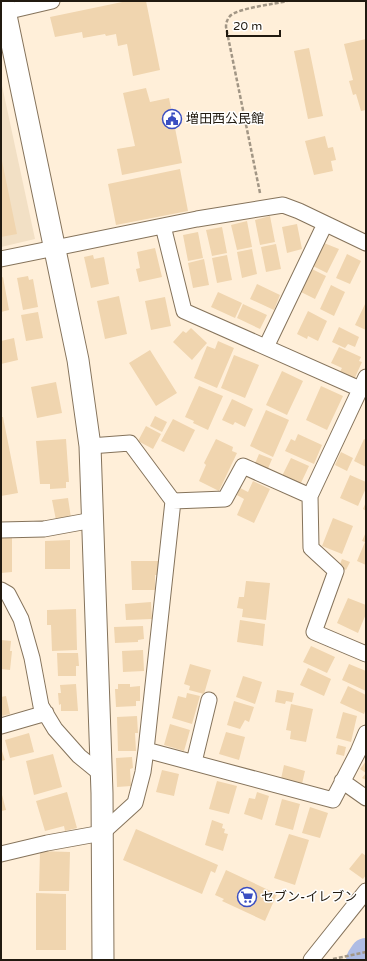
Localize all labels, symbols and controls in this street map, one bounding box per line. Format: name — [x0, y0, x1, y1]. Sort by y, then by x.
scale bar — [227, 12, 280, 38]
text: 20 m — [233, 19, 262, 33]
public building icon: 増田西公民館 — [161, 108, 183, 130]
place label: 増田西公民館 — [186, 111, 264, 127]
supermarket icon: セブン-イレブン — [236, 886, 258, 908]
place label: セブン-イレブン — [261, 889, 357, 905]

